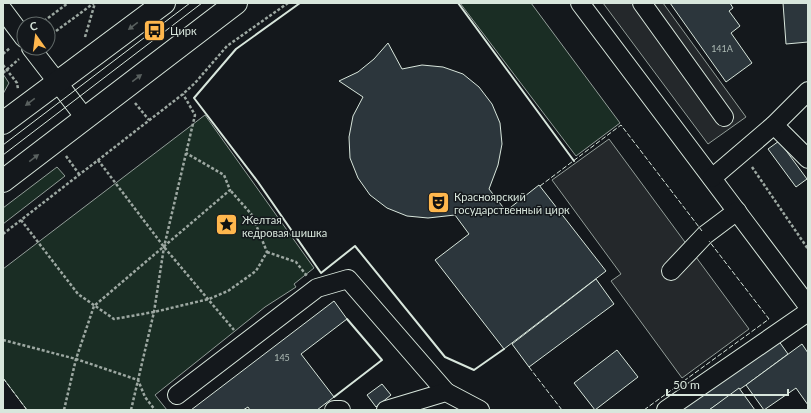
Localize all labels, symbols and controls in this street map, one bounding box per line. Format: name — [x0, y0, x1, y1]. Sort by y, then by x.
north arrow — [16, 16, 56, 56]
bus stop icon: Цирк — [142, 17, 168, 43]
text: С — [28, 18, 39, 33]
one-way arrow — [127, 22, 138, 30]
place label: Цирк — [170, 24, 197, 37]
house number: 141А — [711, 43, 734, 54]
one-way arrow — [131, 74, 142, 82]
one-way arrow — [25, 98, 35, 106]
one-way arrow — [29, 153, 40, 162]
theatre icon: Красноярский государственный цирк — [426, 189, 452, 215]
place label: Красноярский государственный цирк — [454, 190, 570, 216]
place icon: Желтая кедровая шишка — [214, 212, 240, 238]
place label: Желтая кедровая шишка — [242, 213, 327, 239]
house number: 145 — [274, 352, 290, 363]
scale bar — [667, 371, 788, 397]
text: 50 m — [673, 377, 700, 392]

